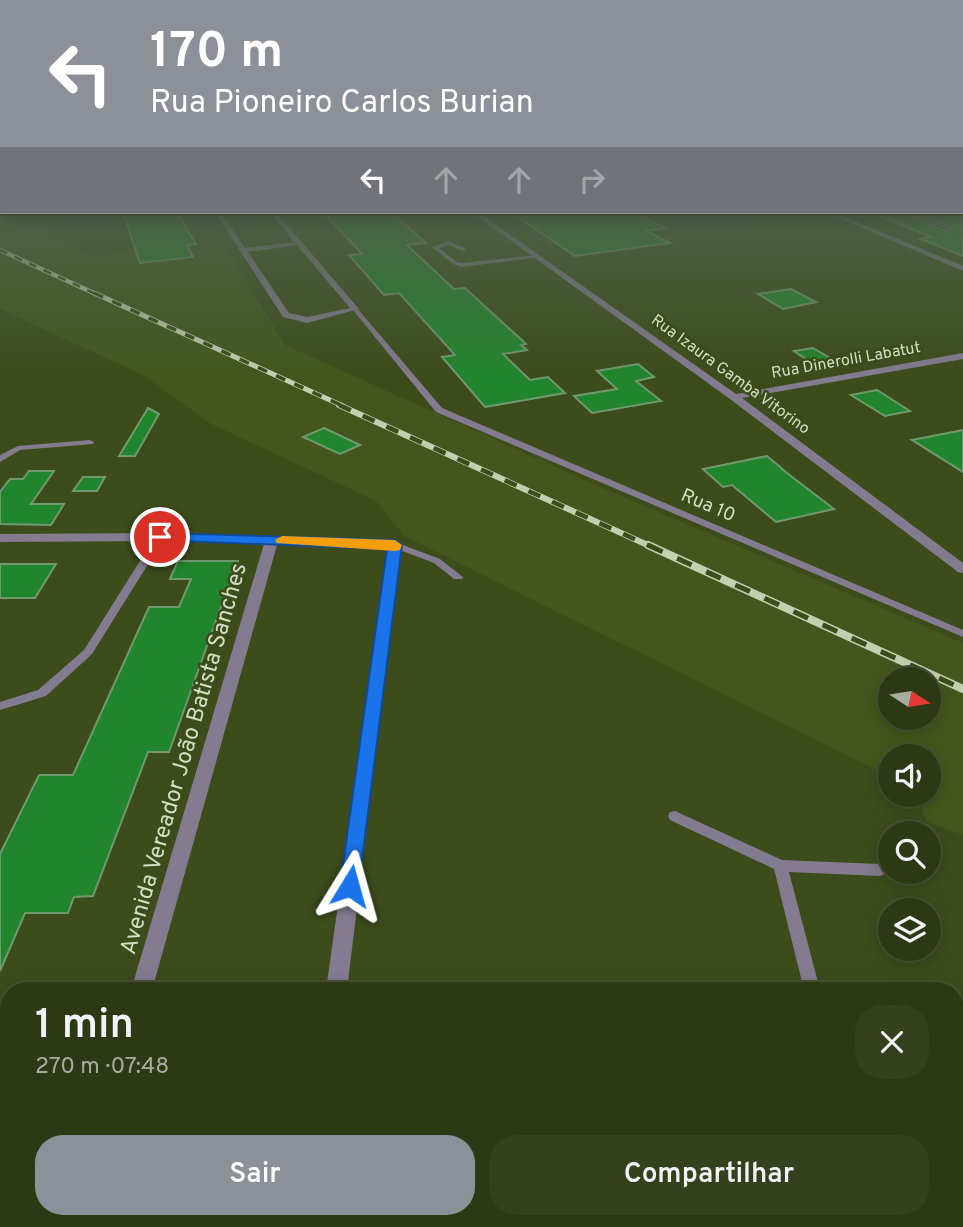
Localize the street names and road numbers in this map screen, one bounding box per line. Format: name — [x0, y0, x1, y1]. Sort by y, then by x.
street label: Rua Izaura Gamba Vitorino — [647, 311, 813, 439]
street label: Rua Dinerolli Labatut — [770, 338, 922, 384]
street label: Rua 10 — [677, 484, 739, 528]
street label: Avenida Vereador João Batista Sanches — [115, 560, 255, 958]

